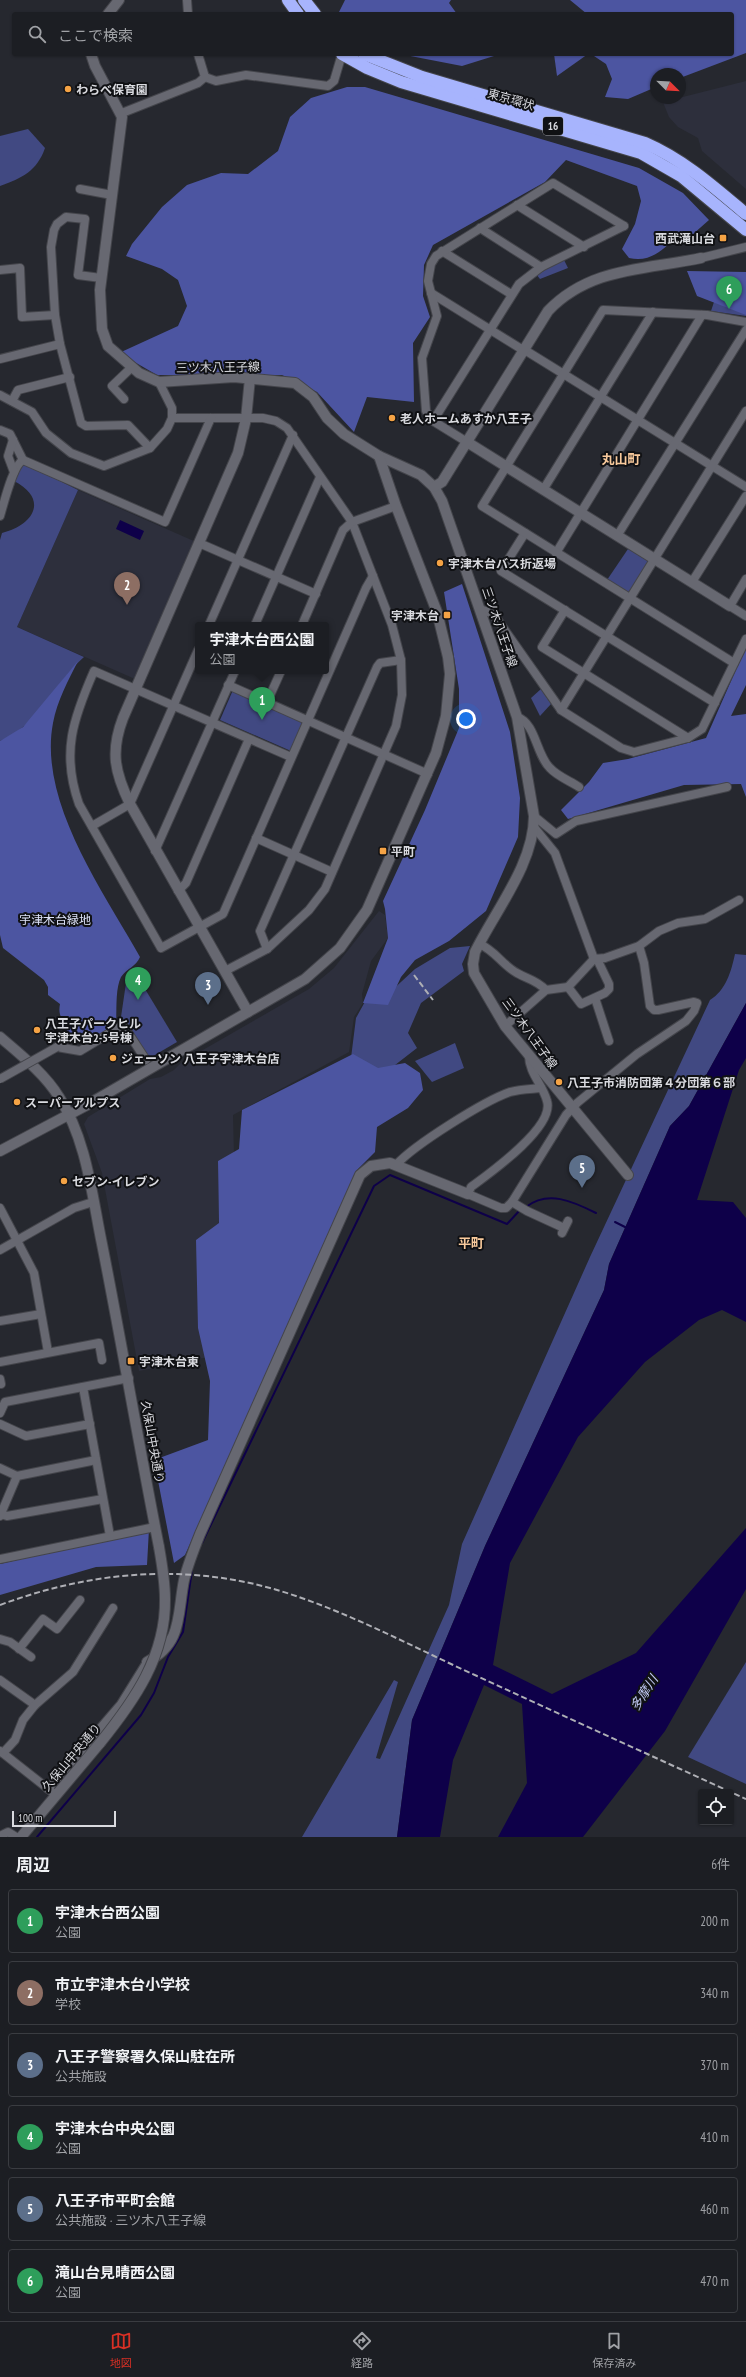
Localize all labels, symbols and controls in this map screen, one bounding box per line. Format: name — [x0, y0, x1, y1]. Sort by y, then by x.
search box — [12, 12, 734, 56]
icon: search — [26, 23, 48, 45]
text: ここで検索 — [58, 26, 133, 45]
north arrow — [650, 68, 686, 104]
place label: わらべ保育園 — [76, 82, 148, 97]
marker: わらべ保育園 — [63, 84, 73, 94]
street label: 東京環状 — [486, 85, 536, 113]
road number: 16 — [543, 117, 563, 135]
place label: 西武滝山台 — [655, 231, 715, 246]
marker: 西武滝山台 — [718, 233, 728, 243]
pin: 6 — [716, 276, 742, 309]
street label: 三ツ木八王子線 — [176, 359, 260, 375]
place label: 老人ホームあすか八王子 — [400, 411, 532, 426]
marker: 老人ホームあすか八王子 — [387, 413, 397, 423]
district label: 丸山町 — [601, 451, 641, 468]
place label: 宇津木台バス折返場 — [448, 556, 556, 571]
marker: 宇津木台バス折返場 — [435, 558, 445, 568]
pin: 2 — [114, 572, 140, 605]
street label: 三ツ木八王子線 — [479, 585, 521, 669]
place label: 宇津木台 — [391, 608, 439, 623]
marker: 宇津木台 — [442, 610, 452, 620]
popup — [195, 622, 329, 674]
text: 宇津木台西公園 — [209, 630, 315, 649]
text: 公園 — [209, 651, 236, 668]
pin: 1 — [249, 687, 275, 720]
your location — [456, 709, 476, 729]
place label: 平町 — [391, 844, 415, 859]
marker: 平町 — [378, 846, 388, 856]
park label: 宇津木台緑地 — [19, 912, 91, 927]
pin: 4 — [125, 967, 151, 1000]
pin: 3 — [195, 972, 221, 1005]
street label: 三ツ木八王子線 — [499, 995, 561, 1071]
place label: 八王子パークヒル 宇津木台2-5号棟 — [45, 1016, 141, 1045]
marker: 八王子パークヒル 宇津木台2-5号棟 — [32, 1025, 42, 1035]
place label: ジェーソン 八王子宇津木台店 — [121, 1051, 279, 1066]
marker: ジェーソン 八王子宇津木台店 — [108, 1053, 118, 1063]
place label: 八王子市消防団第４分団第６部 — [567, 1075, 735, 1090]
marker: 八王子市消防団第４分団第６部 — [554, 1077, 564, 1087]
place label: スーパーアルプス — [25, 1095, 120, 1110]
marker: スーパーアルプス — [12, 1097, 22, 1107]
pin: 5 — [569, 1155, 595, 1188]
place label: セブン-イレブン — [72, 1174, 160, 1189]
marker: セブン-イレブン — [59, 1176, 69, 1186]
district label: 平町 — [458, 1235, 484, 1252]
place label: 宇津木台東 — [139, 1354, 199, 1369]
marker: 宇津木台東 — [126, 1356, 136, 1366]
street label: 久保山中央通り — [138, 1399, 168, 1485]
water label: 多摩川 — [626, 1670, 663, 1714]
street label: 久保山中央通り — [38, 1720, 104, 1794]
map controls — [698, 1789, 734, 1825]
button: locate — [698, 1789, 734, 1825]
scale bar — [12, 1809, 116, 1828]
text: 100 m — [18, 1811, 42, 1825]
text: 周辺 — [16, 1854, 50, 1876]
text: 6件 — [711, 1856, 730, 1873]
text: 宇津木台西公園 — [55, 1903, 160, 1922]
text: 1 — [27, 1913, 33, 1930]
text: 200 m — [700, 1913, 729, 1930]
text: 公園 — [55, 1924, 81, 1941]
text: 市立宇津木台小学校 — [55, 1975, 190, 1994]
text: 2 — [27, 1985, 33, 2002]
text: 340 m — [700, 1985, 729, 2002]
text: 学校 — [55, 1996, 81, 2013]
text: 八王子警察署久保山駐在所 — [55, 2047, 235, 2066]
text: 3 — [27, 2057, 33, 2074]
text: 370 m — [700, 2057, 729, 2074]
text: 公共施設 — [55, 2068, 107, 2085]
text: 宇津木台中央公園 — [55, 2119, 175, 2138]
text: 4 — [27, 2129, 33, 2146]
text: 410 m — [700, 2129, 729, 2146]
text: 公園 — [55, 2140, 81, 2157]
text: 八王子市平町会館 — [55, 2191, 175, 2210]
text: 5 — [27, 2201, 33, 2218]
text: 460 m — [700, 2201, 729, 2218]
text: 公共施設 · 三ツ木八王子線 — [55, 2212, 206, 2229]
text: 滝山台見晴西公園 — [55, 2263, 175, 2282]
text: 6 — [27, 2273, 33, 2290]
text: 470 m — [700, 2273, 729, 2290]
text: 公園 — [55, 2284, 81, 2301]
tab: 地図 — [110, 2330, 132, 2370]
tab: 経路 — [351, 2330, 373, 2370]
tab: 保存済み — [592, 2330, 636, 2370]

